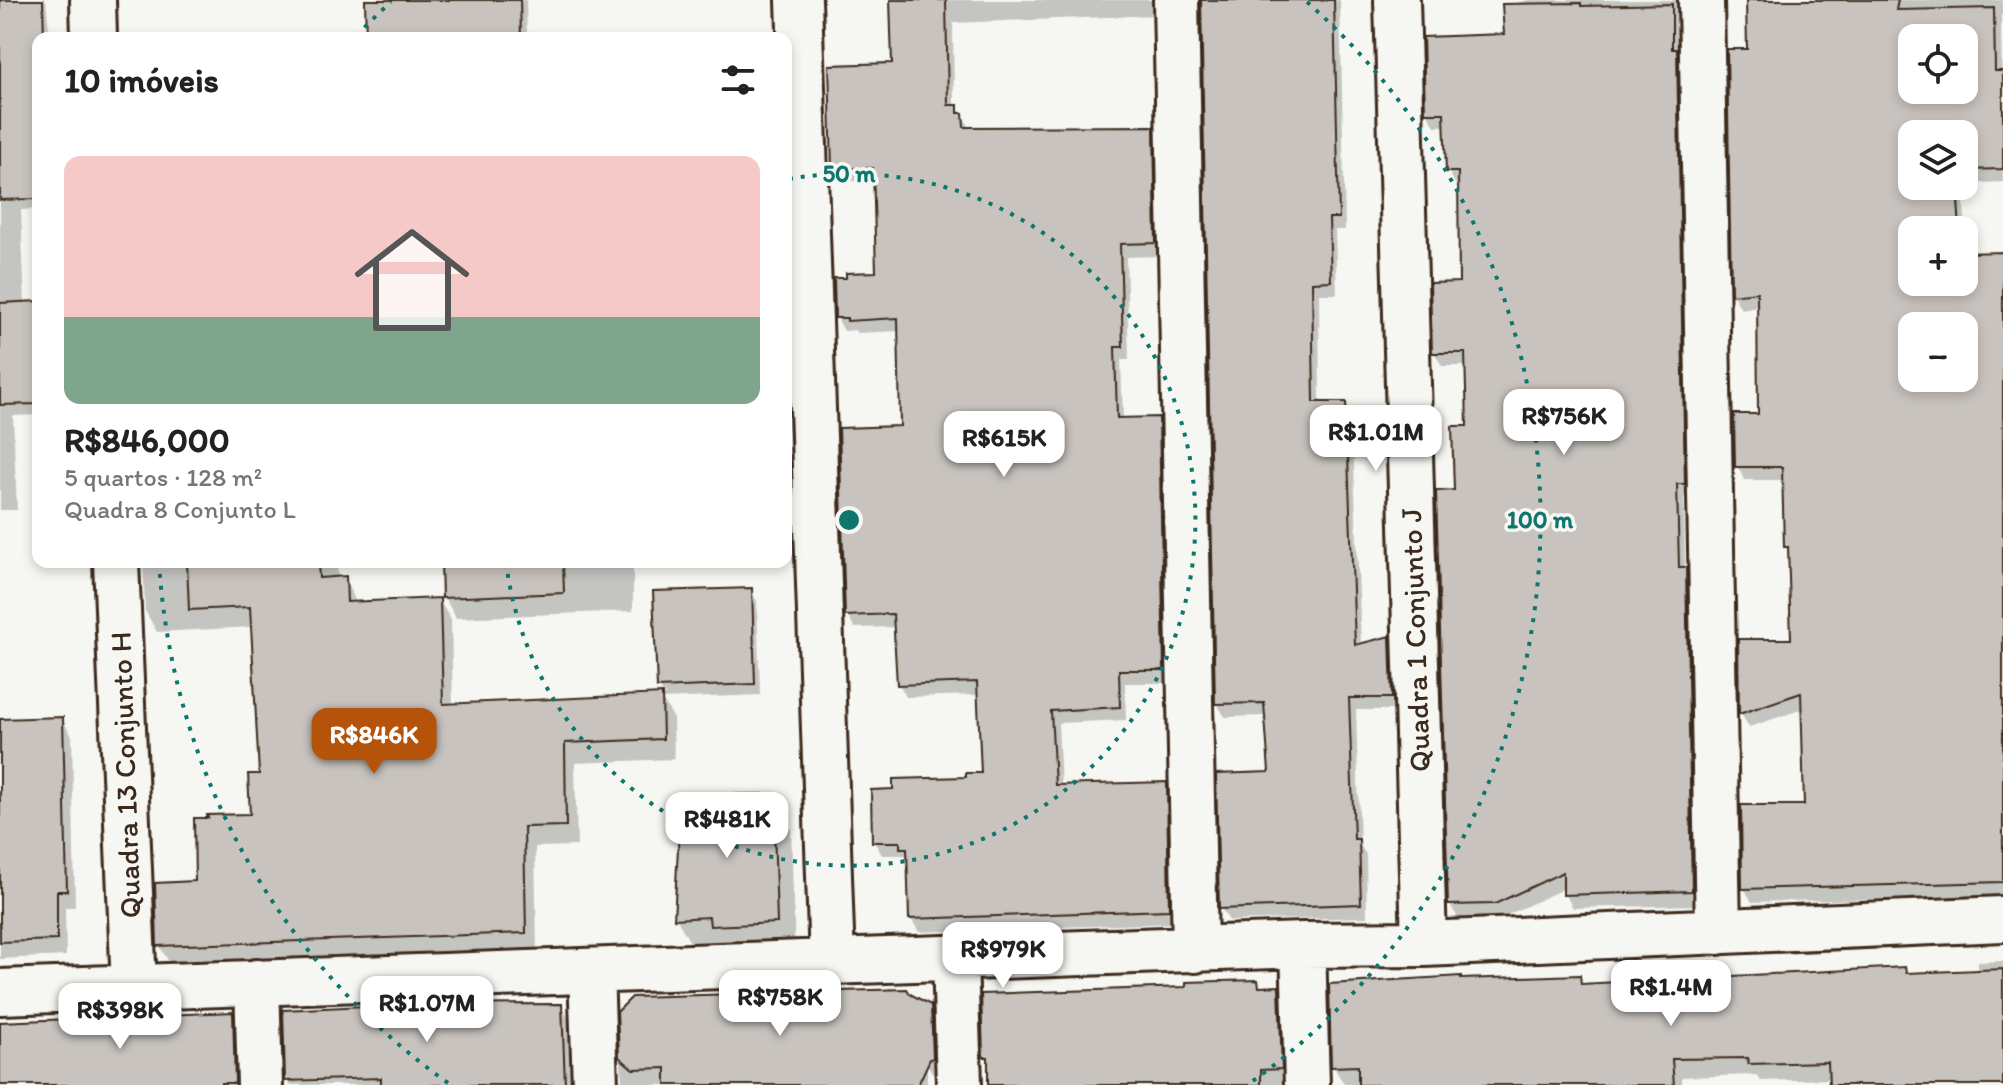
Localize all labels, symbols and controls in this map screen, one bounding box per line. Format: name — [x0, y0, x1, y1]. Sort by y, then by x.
map controls — [1898, 24, 1978, 392]
button: locate — [1898, 24, 1978, 104]
icon: filters — [716, 58, 760, 102]
text: 10 imóveis — [64, 60, 219, 101]
button: layers — [1898, 120, 1978, 200]
text: 50 m — [823, 159, 876, 188]
icon: home — [340, 208, 484, 352]
button: + — [1898, 216, 1978, 296]
button: − — [1898, 312, 1978, 392]
pin: R$756K — [1499, 389, 1629, 457]
text: R$756K — [1521, 399, 1607, 431]
pin: R$1.01M — [1302, 405, 1450, 473]
pin: R$615K — [939, 411, 1069, 479]
text: R$1.01M — [1328, 415, 1424, 447]
text: R$846,000 — [64, 420, 230, 461]
text: R$615K — [962, 421, 1046, 453]
text: 5 quartos · 128 m² — [64, 461, 262, 493]
text: Quadra 8 Conjunto L — [64, 493, 296, 525]
text: 100 m — [1507, 505, 1574, 534]
centre of rings — [835, 506, 863, 534]
street label: Quadra 1 Conjunto J — [1392, 507, 1438, 773]
street label: Quadra 13 Conjunto H — [102, 631, 148, 919]
pin: R$846K — [309, 708, 439, 776]
text: R$846K — [330, 718, 418, 750]
pin: R$481K — [662, 792, 792, 860]
text: R$481K — [683, 802, 771, 834]
pin: R$979K — [938, 922, 1068, 990]
text: R$979K — [960, 932, 1046, 964]
pin: R$1.4M — [1606, 960, 1736, 1028]
pin: R$758K — [715, 970, 845, 1038]
text: R$1.4M — [1629, 970, 1713, 1002]
pin: R$1.07M — [353, 976, 501, 1044]
text: R$758K — [737, 980, 823, 1012]
pin: R$398K — [55, 983, 185, 1051]
text: R$1.07M — [378, 986, 476, 1018]
text: R$398K — [76, 993, 164, 1025]

